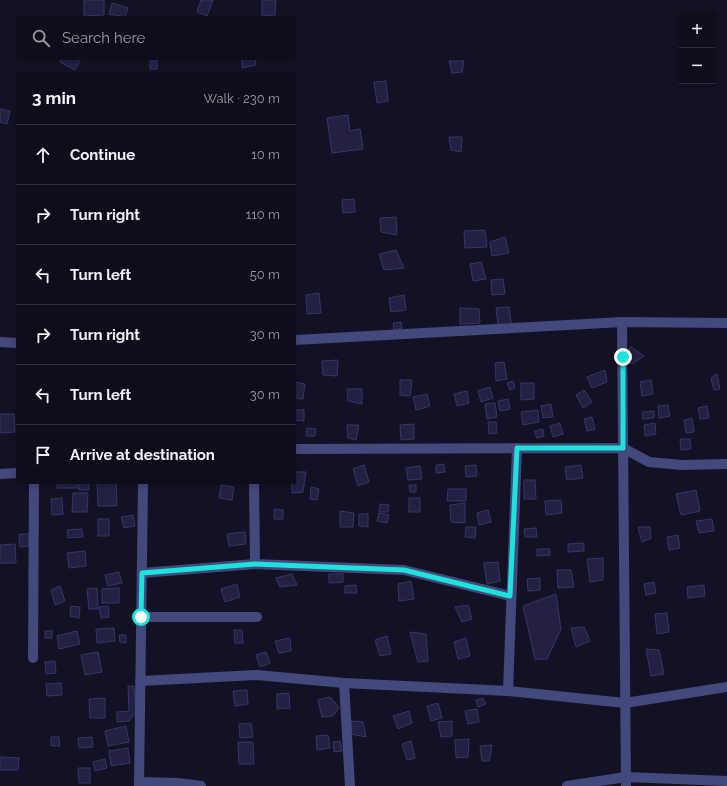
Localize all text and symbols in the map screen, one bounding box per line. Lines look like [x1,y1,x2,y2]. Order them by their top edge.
map controls [679,12,715,84]
button: + [679,12,715,48]
search box [16,16,296,60]
icon: search [30,27,52,49]
text: Search here [62,29,145,47]
button: − [679,48,715,84]
text: 3 min [32,88,76,108]
text: Walk · 230 m [204,91,280,106]
icon: ahead [32,144,54,166]
text: Continue [70,146,135,164]
text: 10 m [251,147,280,162]
icon: right [32,204,54,226]
text: Turn right [70,206,140,224]
text: 110 m [246,207,280,222]
icon: left [32,264,54,286]
text: Turn left [70,266,131,284]
text: 50 m [250,267,280,282]
icon: right [32,324,54,346]
text: Turn right [70,326,140,344]
text: 30 m [250,327,280,342]
route end [614,348,632,366]
icon: left [32,384,54,406]
text: Turn left [70,386,131,404]
text: 30 m [250,387,280,402]
icon: arrive [32,444,54,466]
text: Arrive at destination [70,446,215,464]
route start [132,608,150,626]

